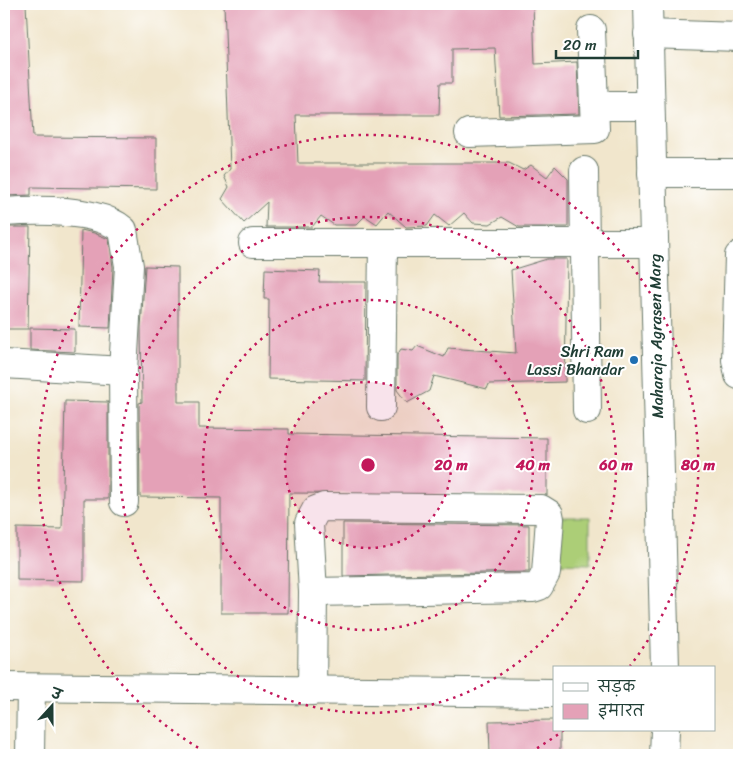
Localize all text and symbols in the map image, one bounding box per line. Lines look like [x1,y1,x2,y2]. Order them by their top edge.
scale bar [556,28,638,60]
text: 20 m [563,32,597,58]
street label: Maharaja Agrasen Marg [640,253,672,419]
place label: Shri Ram Lassi Bhandar [527,337,625,384]
marker: Shri Ram Lassi Bhandar [628,354,640,366]
text: 20 m [433,452,468,478]
text: 40 m [515,452,551,478]
text: 60 m [598,452,633,478]
text: 80 m [680,452,715,478]
centre of rings [359,456,377,474]
legend [553,666,716,732]
text: सड़क [597,674,636,700]
text: उ [46,680,67,708]
north arrow [28,682,78,732]
text: इमारत [598,698,645,724]

